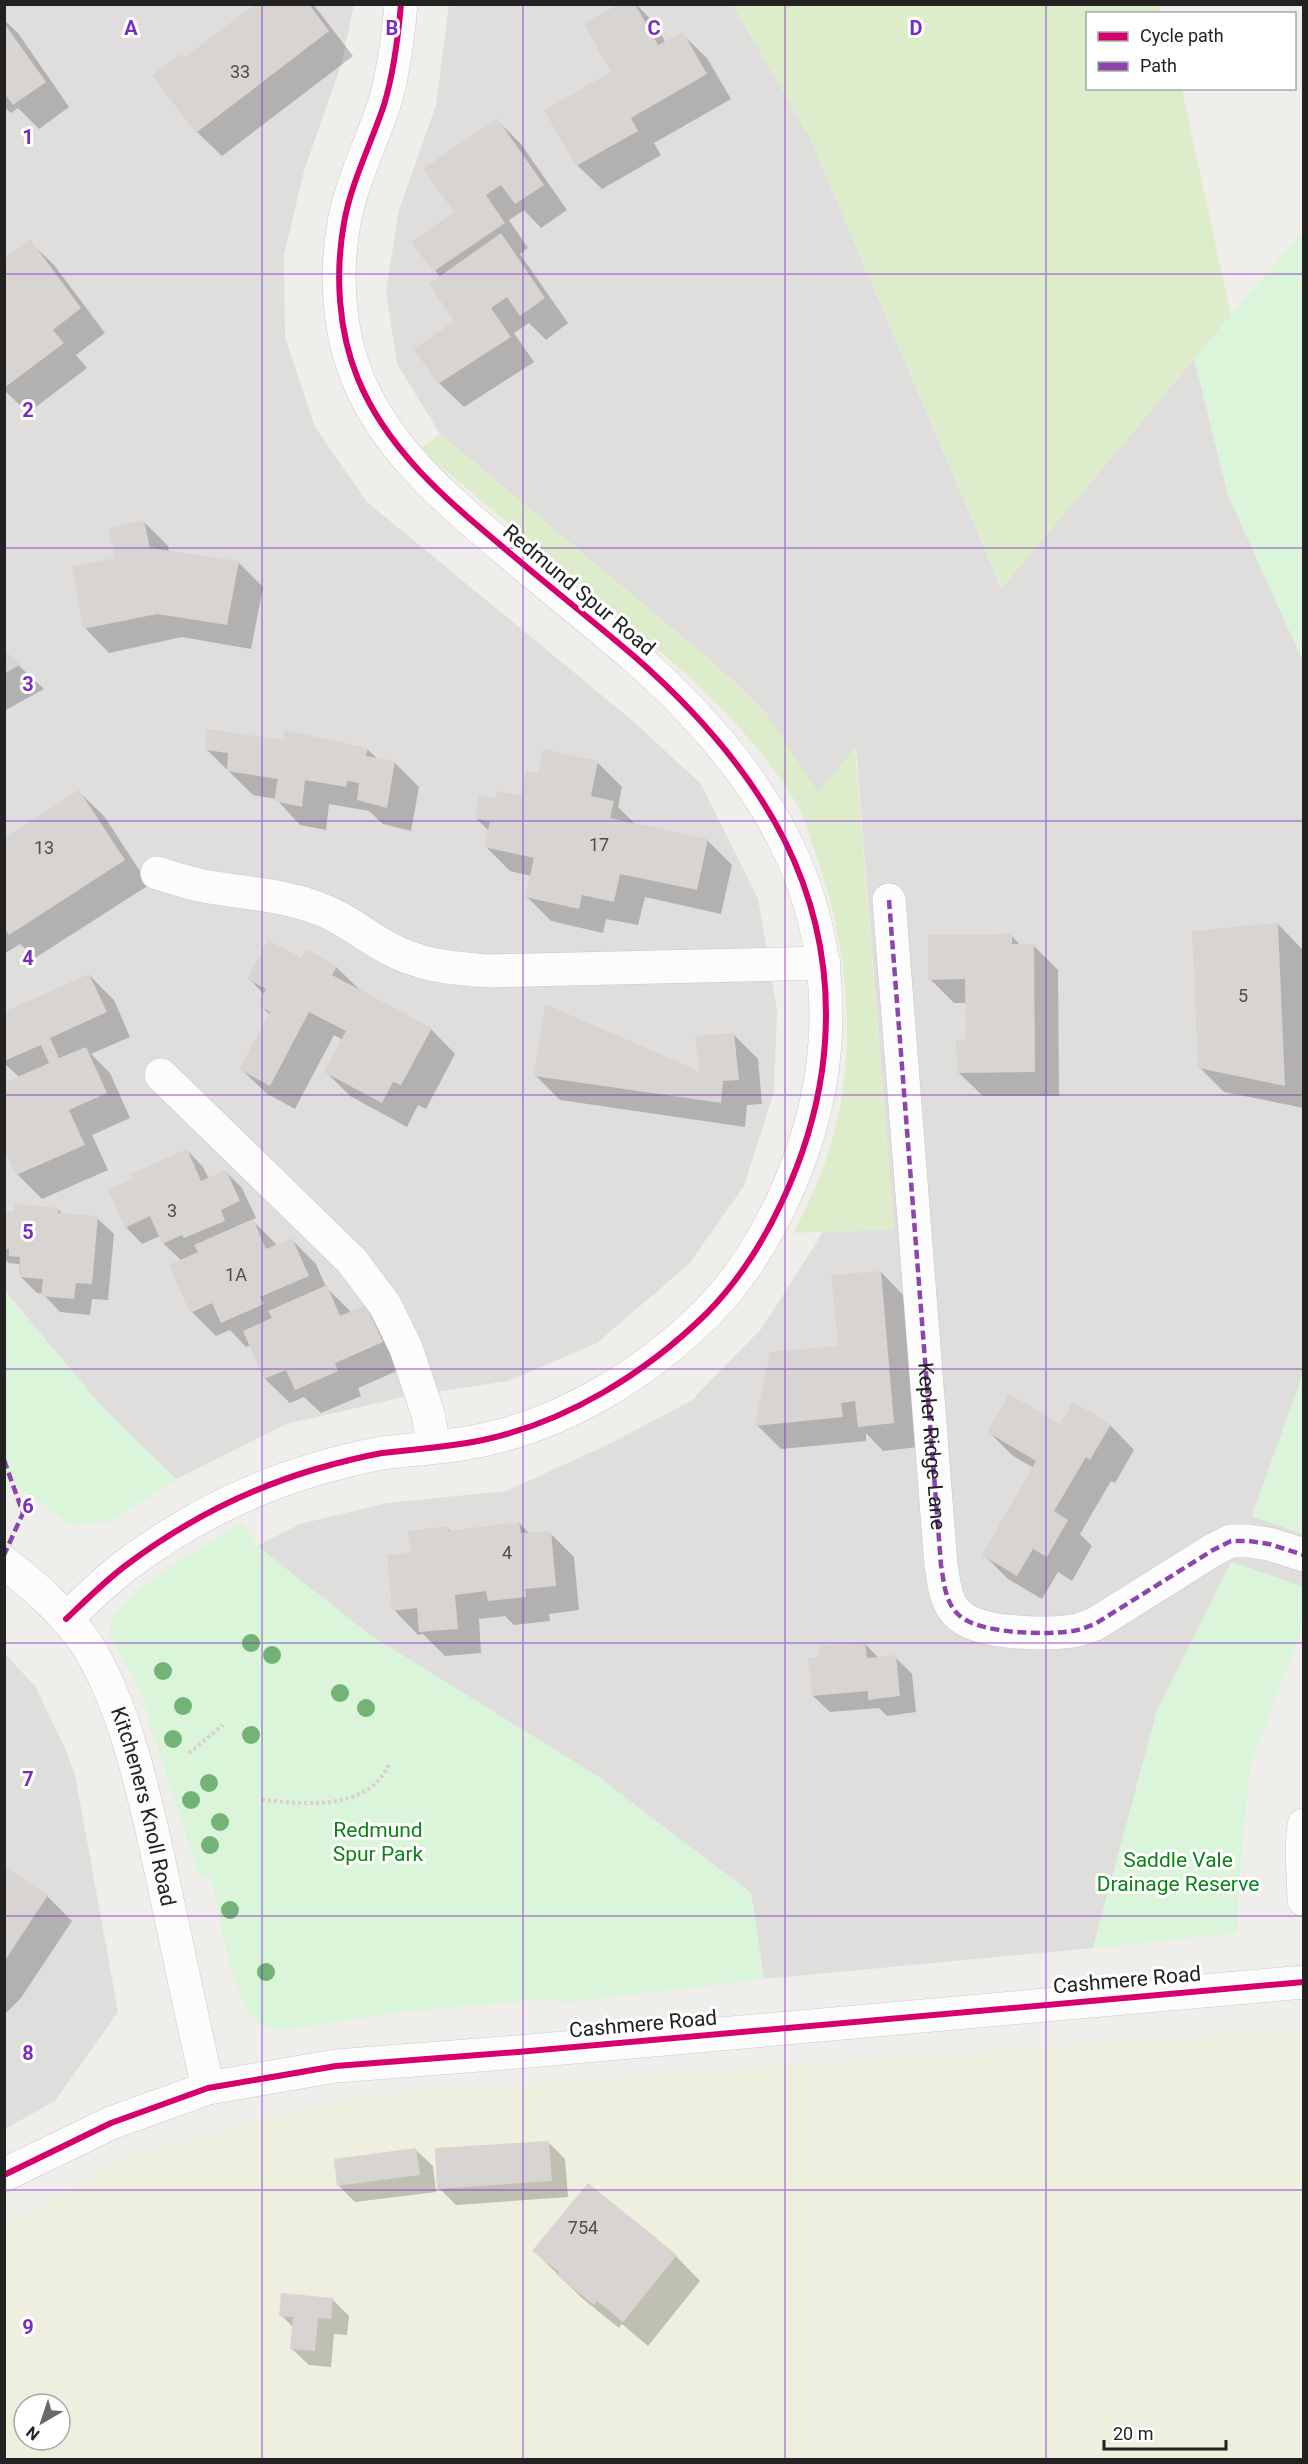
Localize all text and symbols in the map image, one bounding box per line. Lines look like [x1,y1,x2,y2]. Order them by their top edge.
legend [1086,12,1296,90]
text: A [124,16,138,40]
text: B [386,16,398,40]
text: C [647,16,661,40]
text: D [910,16,923,40]
text: Cycle path [1140,25,1224,46]
text: Path [1140,55,1177,76]
house number: 33 [230,61,250,82]
text: 1 [22,125,34,149]
text: 2 [22,398,34,422]
street label: Redmund Spur Road [498,519,660,661]
text: 3 [22,672,34,696]
house number: 17 [589,834,609,855]
house number: 13 [34,837,54,858]
text: 4 [22,946,34,970]
house number: 5 [1238,985,1248,1006]
house number: 3 [167,1200,177,1221]
text: 5 [22,1220,34,1244]
house number: 1A [225,1264,247,1285]
street label: Kepler Ridge Lane [913,1362,950,1531]
text: 6 [22,1494,34,1518]
house number: 4 [502,1542,512,1563]
street label: Kitcheners Knoll Road [106,1703,180,1908]
text: 7 [22,1767,34,1791]
park label: Redmund Spur Park [333,1818,424,1866]
park label: Saddle Vale Drainage Reserve [1097,1848,1259,1896]
street label: Cashmere Road [1052,1962,1202,1998]
street label: Cashmere Road [568,2006,718,2042]
text: 8 [22,2041,34,2065]
house number: 754 [568,2217,598,2238]
text: 9 [22,2315,34,2339]
north arrow [12,2392,72,2452]
scale bar [1104,2413,1226,2451]
text: N [23,2422,43,2444]
text: 20 m [1113,2423,1153,2444]

